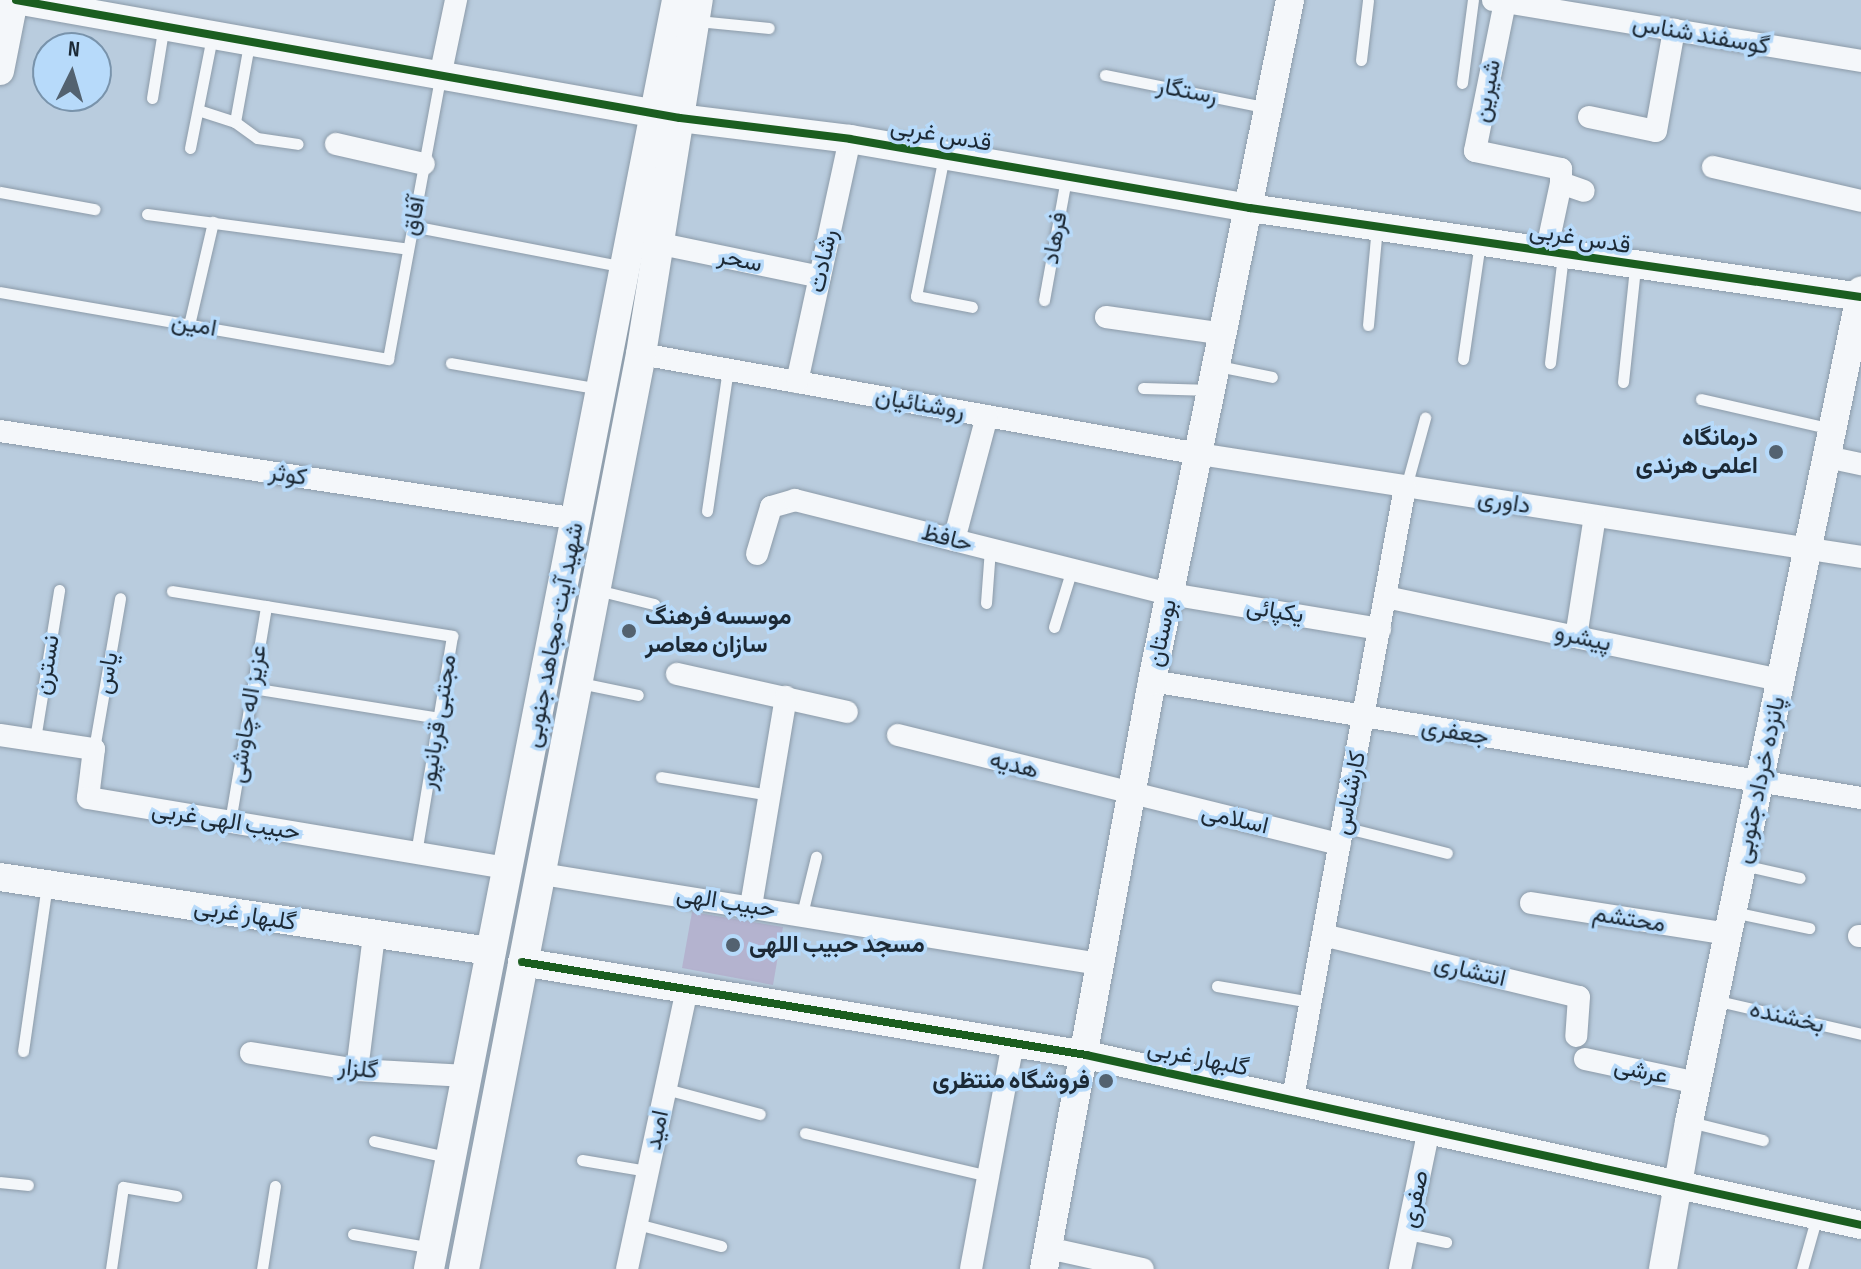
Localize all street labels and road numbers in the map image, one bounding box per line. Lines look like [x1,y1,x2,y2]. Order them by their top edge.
street label: گوسفند شناس [1630,9,1772,61]
street label: شیرین [1467,57,1507,125]
street label: رستگار [1154,71,1220,111]
street label: قدس غربی [888,112,994,158]
street label: آفاق [396,194,432,238]
street label: فرهاد [1036,209,1074,267]
street label: قدس غربی [1527,216,1633,260]
street label: رشادت [802,227,844,295]
street label: سحر [715,241,765,279]
street label: امین [169,307,219,343]
street label: روشنائیان [873,382,967,426]
street label: کوثر [267,458,309,492]
street label: داوری [1476,484,1532,520]
street label: حافظ [918,518,976,558]
street label: شهید آیت-مجاهد جنوبی [518,520,590,750]
street label: یکپائی [1244,592,1306,630]
street label: بوستان [1141,597,1183,669]
street label: پیشرو [1552,618,1614,658]
street label: نسترن [28,633,66,697]
street label: عزیز اله چاوشی [223,643,273,785]
street label: یاس [89,650,125,696]
street label: مجتبی قربانپور [413,652,463,792]
street label: پانزده خرداد جنوبی [1728,694,1792,866]
street label: جعفری [1419,712,1491,752]
street label: هدیه [987,745,1041,785]
street label: کارشناس [1328,749,1372,837]
street label: حبیب الهی غربی [150,795,302,847]
street label: اسلامی [1199,797,1271,841]
street label: حبیب الهی [674,880,778,924]
street label: گلبهار غربی [192,893,298,937]
street label: محتشم [1591,899,1667,939]
street label: انتشاری [1431,949,1509,993]
street label: بخشنده [1747,994,1827,1040]
street label: گلبهار غربی [1145,1033,1251,1083]
street label: عرشی [1611,1051,1671,1091]
street label: گلزار [337,1053,379,1085]
street label: امید [639,1108,675,1152]
street label: صفری [1395,1168,1435,1230]

